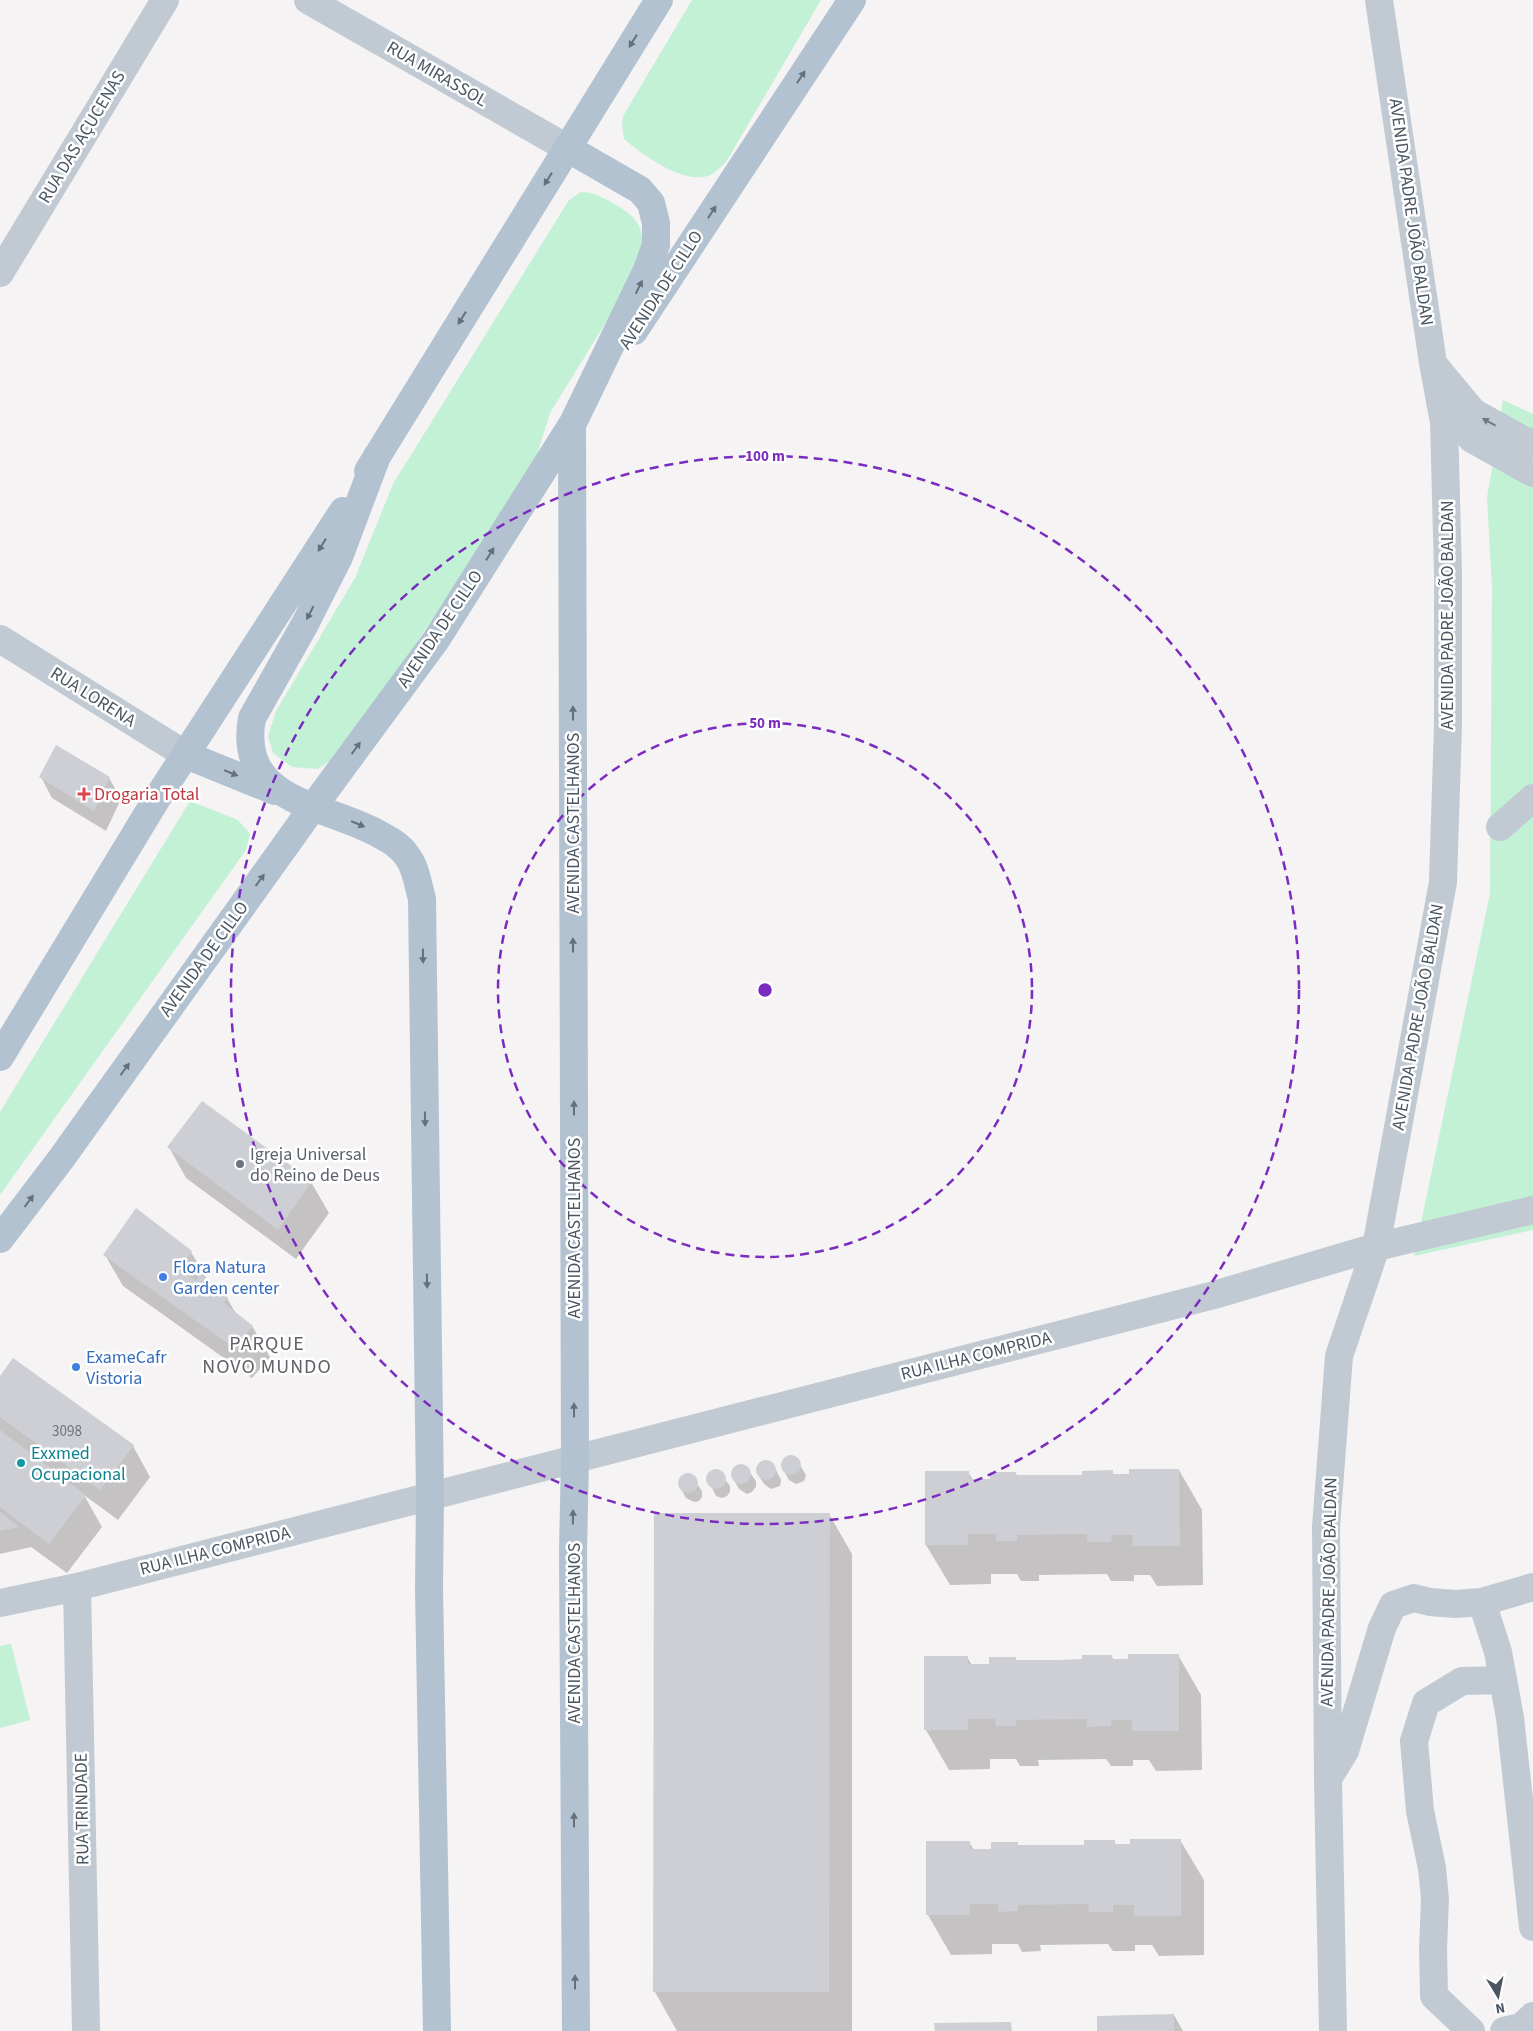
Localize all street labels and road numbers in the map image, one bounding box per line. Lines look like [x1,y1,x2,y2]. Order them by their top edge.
street label: RUA MIRASSOL [382,35,492,113]
street label: RUA DAS AÇUCENAS [32,66,132,208]
street label: AVENIDA PADRE JOÃO BALDAN [1383,97,1439,327]
street label: AVENIDA DE CILLO [613,226,709,354]
street label: AVENIDA PADRE JOÃO BALDAN [1435,500,1460,730]
street label: AVENIDA DE CILLO [391,565,489,693]
street label: RUA LORENA [46,661,141,733]
street label: AVENIDA CASTELHANOS [561,733,586,913]
street label: AVENIDA DE CILLO [154,896,254,1022]
street label: AVENIDA PADRE JOÃO BALDAN [1386,902,1450,1132]
street label: AVENIDA CASTELHANOS [562,1138,587,1318]
street label: RUA ILHA COMPRIDA [898,1325,1054,1387]
street label: AVENIDA PADRE JOÃO BALDAN [1314,1477,1344,1707]
street label: RUA ILHA COMPRIDA [137,1520,293,1582]
street label: AVENIDA CASTELHANOS [562,1543,587,1723]
street label: RUA TRINDADE [69,1753,95,1865]

